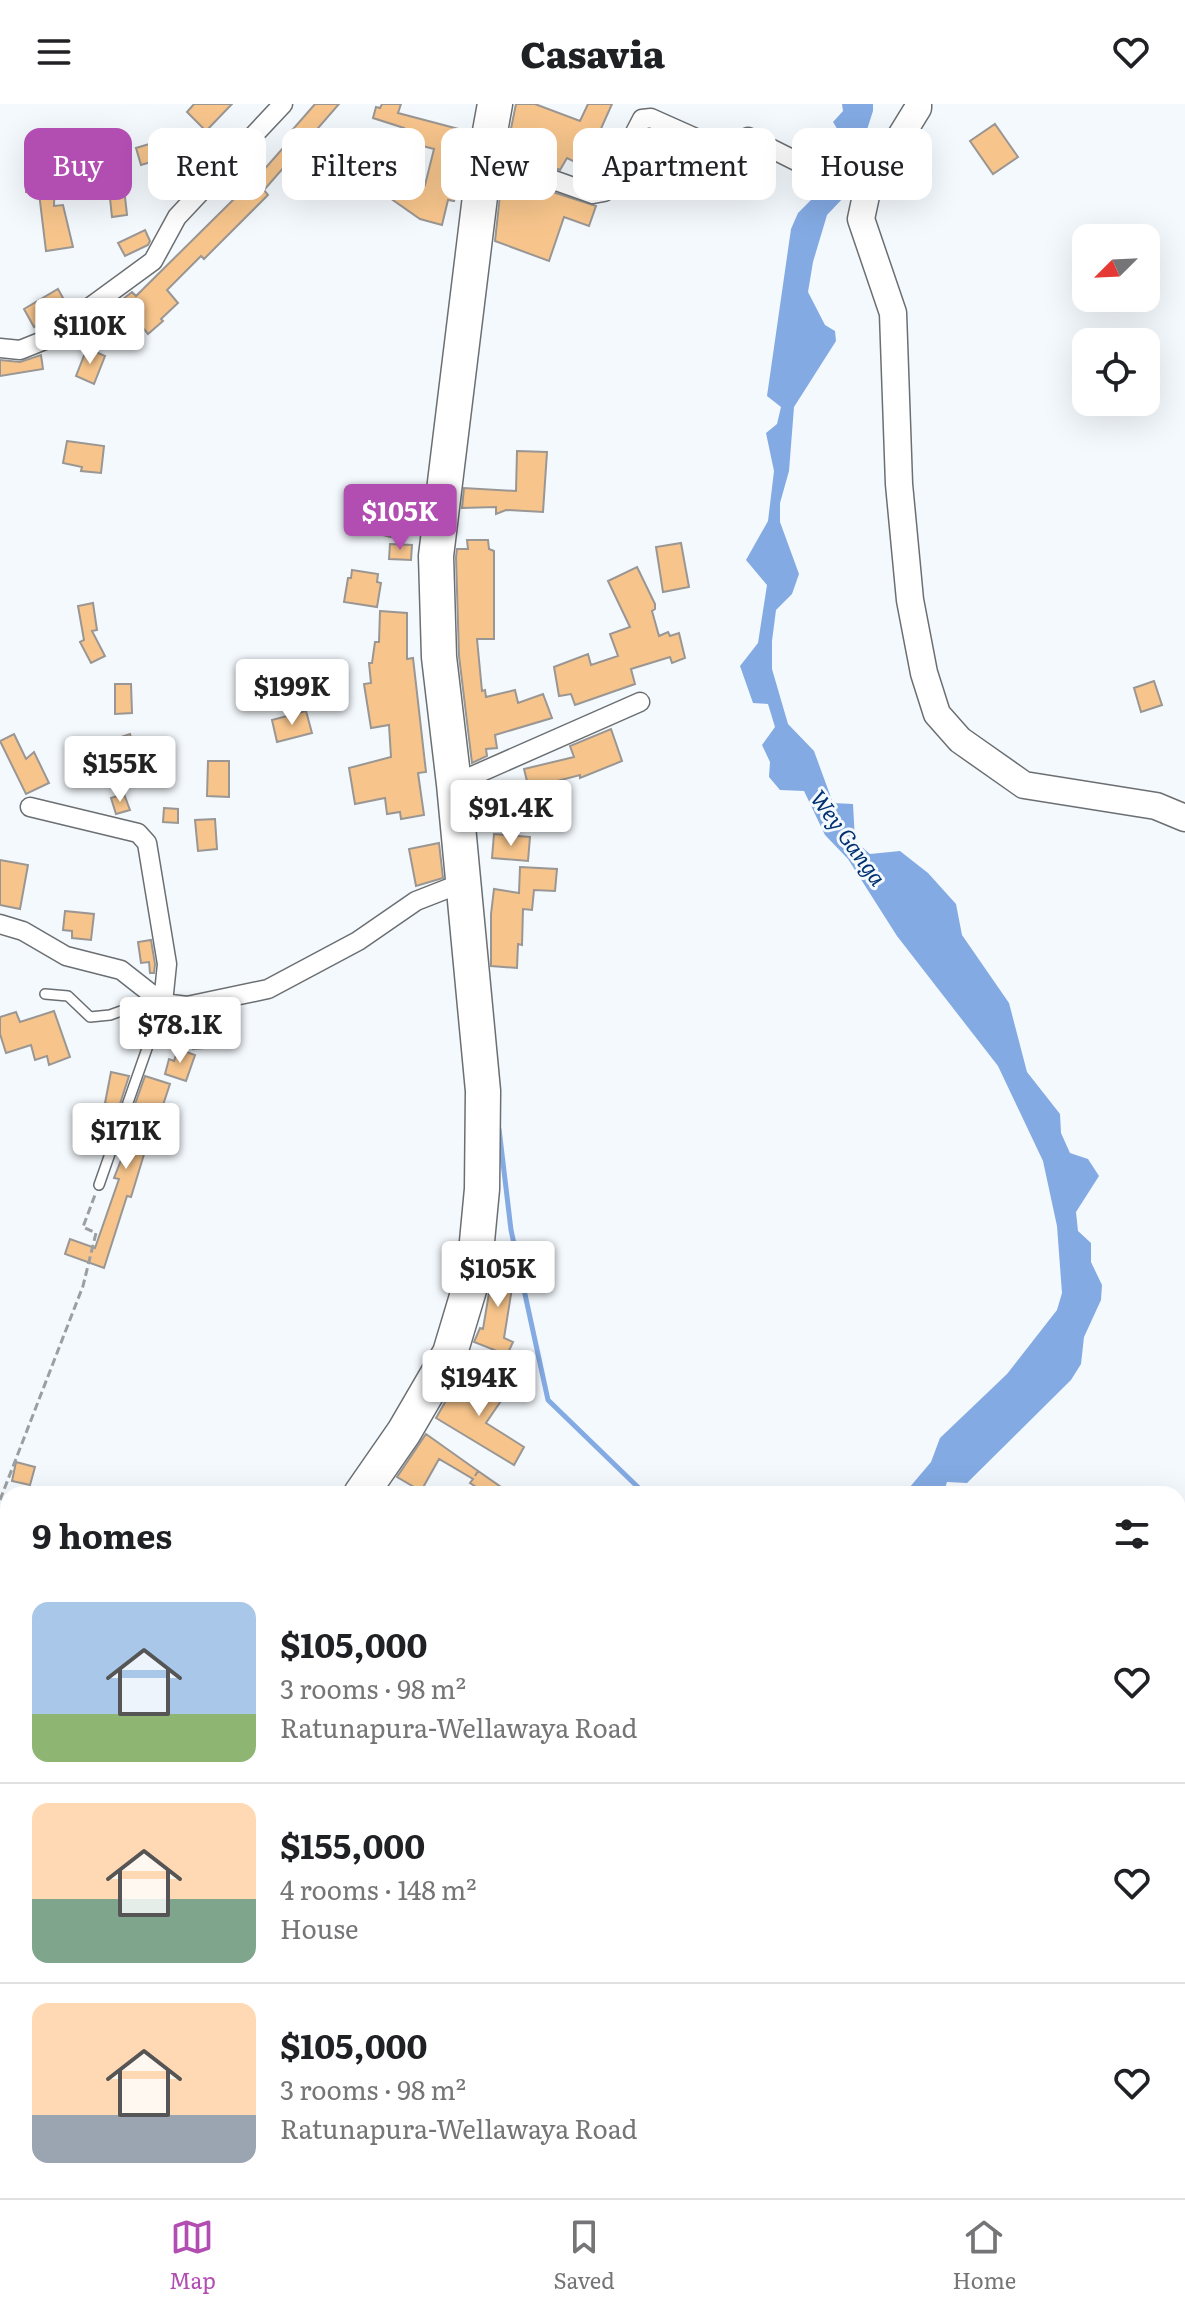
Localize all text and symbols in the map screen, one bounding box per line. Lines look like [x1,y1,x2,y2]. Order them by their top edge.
text: Casavia [520,26,665,79]
icon: menu [32,30,76,74]
icon: heart [1109,30,1153,74]
chip: Buy [24,128,132,200]
chip: Rent [148,128,266,200]
chip: Filters [282,128,425,200]
chip: New [441,128,557,200]
chip: Apartment [573,128,776,200]
chip: House [792,128,932,200]
north arrow [1072,224,1160,312]
map controls [1072,224,1160,416]
pin: $110K [34,298,146,366]
text: $110K [53,304,127,343]
button: locate [1072,328,1160,416]
pin: $105K [344,484,456,552]
text: $105K [362,490,438,529]
pin: $199K [236,659,348,727]
text: $199K [254,665,330,704]
pin: $155K [64,736,176,804]
text: $155K [83,742,157,781]
pin: $91.4K [446,780,576,848]
water label: Wey Ganga [803,783,895,892]
text: $91.4K [468,786,554,825]
pin: $78.1K [115,997,245,1065]
text: $78.1K [138,1003,222,1042]
pin: $171K [70,1103,182,1171]
text: $171K [91,1109,161,1148]
pin: $105K [442,1241,554,1309]
text: $105K [460,1247,536,1286]
pin: $194K [423,1350,535,1418]
text: $194K [440,1356,518,1395]
text: 9 homes [32,1509,172,1559]
icon: filters [1110,1512,1154,1556]
text: $105,000 [280,1618,428,1668]
icon: home [96,1634,192,1730]
icon: heart [1110,1660,1154,1704]
text: 3 rooms · 98 m² [280,1668,466,1707]
text: Ratunapura-Wellawaya Road [280,1707,637,1746]
text: $155,000 [280,1819,425,1869]
icon: home [96,1835,192,1931]
icon: heart [1110,1861,1154,1905]
text: 4 rooms · 148 m² [280,1869,476,1908]
text: House [280,1908,358,1947]
text: $105,000 [280,2019,428,2069]
icon: home [96,2035,192,2131]
icon: heart [1110,2061,1154,2105]
text: 3 rooms · 98 m² [280,2069,466,2108]
text: Ratunapura-Wellawaya Road [280,2108,637,2147]
tab: Map [169,2215,216,2296]
tab: Saved [553,2215,615,2296]
tab: Home [953,2215,1016,2296]

